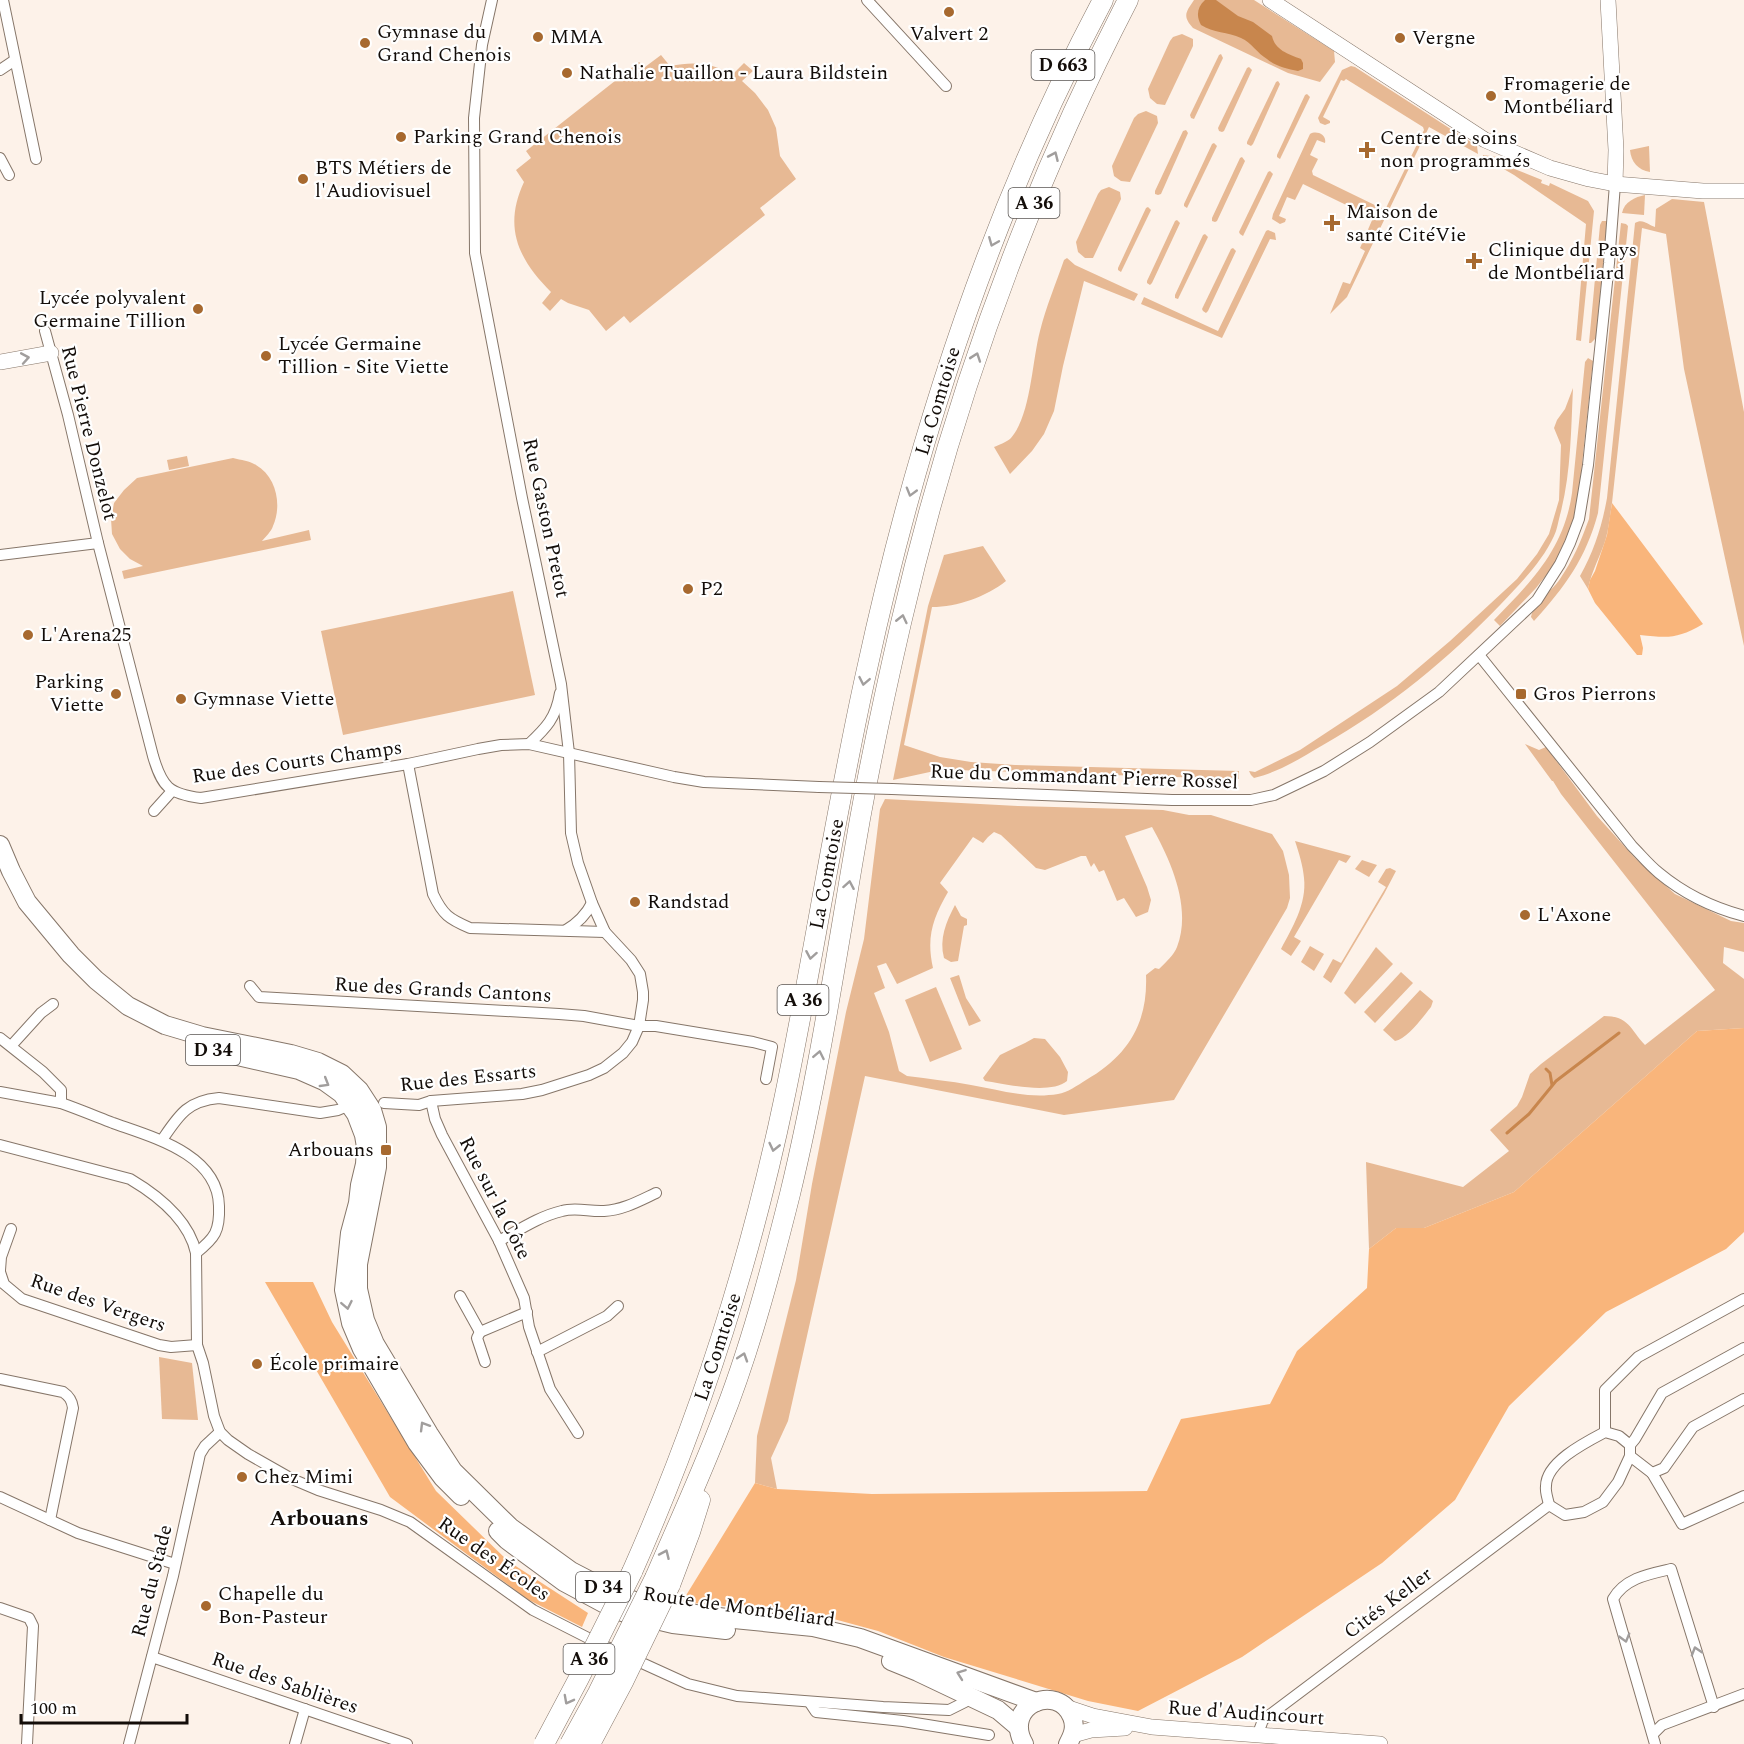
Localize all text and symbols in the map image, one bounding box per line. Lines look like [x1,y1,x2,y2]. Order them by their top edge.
marker: Valvert 2 [942,5,956,19]
place label: Gymnase du Grand Chenois [377,17,511,70]
place label: Valvert 2 [910,19,988,49]
place label: MMA [550,22,603,52]
place label: Vergne [1412,23,1475,53]
marker: MMA [531,30,545,44]
marker: Vergne [1393,31,1407,45]
marker: Gymnase du Grand Chenois [358,36,372,50]
road number: D 663 [1032,50,1094,80]
place label: Nathalie Tuaillon - Laura Bildstein [579,58,888,88]
marker: Nathalie Tuaillon - Laura Bildstein [560,66,574,80]
place label: Fromagerie de Montbéliard [1503,69,1630,122]
marker: Fromagerie de Montbéliard [1484,89,1498,103]
place label: Parking Grand Chenois [413,122,622,152]
place label: Centre de soins non programmés [1380,123,1531,176]
marker: Parking Grand Chenois [394,130,408,144]
marker: Centre de soins non programmés [1358,141,1376,159]
one-way arrow [1047,151,1059,162]
place label: BTS Métiers de l'Audiovisuel [315,153,452,206]
marker: BTS Métiers de l'Audiovisuel [296,172,310,186]
road number: A 36 [1008,188,1060,218]
place label: Maison de santé CitéVie [1346,197,1466,250]
marker: Maison de santé CitéVie [1323,214,1341,232]
place label: Clinique du Pays de Montbéliard [1488,235,1637,288]
one-way arrow [988,236,1000,247]
marker: Clinique du Pays de Montbéliard [1465,252,1483,270]
place label: Lycée polyvalent Germaine Tillion [33,283,186,336]
marker: Lycée polyvalent Germaine Tillion [191,302,205,316]
place label: Lycée Germaine Tillion - Site Viette [278,329,449,382]
street label: Rue Pierre Donzelot [53,342,125,524]
street label: La Comtoise [907,343,969,459]
marker: Lycée Germaine Tillion - Site Viette [259,349,273,363]
one-way arrow [20,352,30,365]
one-way arrow [969,353,981,363]
street label: Rue Gaston Pretot [514,435,578,601]
one-way arrow [905,487,918,497]
place label: P2 [700,574,723,604]
marker: P2 [681,582,695,596]
one-way arrow [894,614,907,624]
place label: L'Arena25 [40,620,132,650]
marker: L'Arena25 [21,628,35,642]
place label: Parking Viette [34,667,104,720]
one-way arrow [858,676,871,686]
place label: Gros Pierrons [1533,679,1656,709]
place label: Gymnase Viette [193,684,334,714]
marker: Parking Viette [109,687,123,701]
marker: Gros Pierrons [1514,687,1528,701]
marker: Gymnase Viette [174,692,188,706]
street label: Rue des Courts Champs [190,732,404,792]
street label: Rue du Commandant Pierre Rossel [929,757,1239,797]
street label: La Comtoise [802,816,852,932]
one-way arrow [842,880,855,890]
place label: Randstad [647,887,730,917]
marker: Randstad [628,895,642,909]
place label: L'Axone [1537,900,1611,930]
marker: L'Axone [1518,908,1532,922]
one-way arrow [806,951,818,960]
street label: Rue des Grands Cantons [334,969,552,1011]
road number: A 36 [778,985,828,1015]
road number: D 34 [186,1035,240,1065]
one-way arrow [812,1051,825,1061]
street label: Rue des Essarts [398,1056,538,1100]
one-way arrow [319,1075,329,1087]
street label: Rue sur la Côte [451,1131,539,1265]
place label: Arbouans [288,1135,374,1165]
one-way arrow [768,1141,781,1151]
marker: Arbouans [379,1143,393,1157]
street label: Rue des Vergers [26,1266,170,1340]
street label: La Comtoise [686,1289,750,1405]
one-way arrow [340,1300,353,1310]
place label: École primaire [269,1349,399,1379]
one-way arrow [736,1352,749,1363]
marker: École primaire [250,1357,264,1371]
one-way arrow [420,1422,432,1432]
place label: Chez Mimi [254,1462,353,1492]
marker: Chez Mimi [235,1470,249,1484]
district label: Arbouans [269,1502,369,1535]
street label: Rue des Écoles [432,1509,556,1609]
street label: Rue du Stade [124,1522,180,1640]
one-way arrow [658,1549,670,1560]
street label: Cités Keller [1337,1560,1439,1646]
road number: D 34 [576,1572,630,1602]
place label: Chapelle du Bon-Pasteur [218,1579,328,1632]
street label: Route de Montbéliard [641,1579,837,1635]
marker: Chapelle du Bon-Pasteur [199,1599,213,1613]
one-way arrow [1617,1633,1630,1643]
street label: Rue des Sablières [207,1644,363,1722]
road number: A 36 [564,1644,614,1674]
one-way arrow [1691,1646,1703,1657]
one-way arrow [956,1668,967,1681]
scale bar [21,1687,188,1725]
one-way arrow [564,1693,575,1704]
street label: Rue d'Audincourt [1167,1693,1325,1733]
text: 100 m [30,1695,77,1722]

